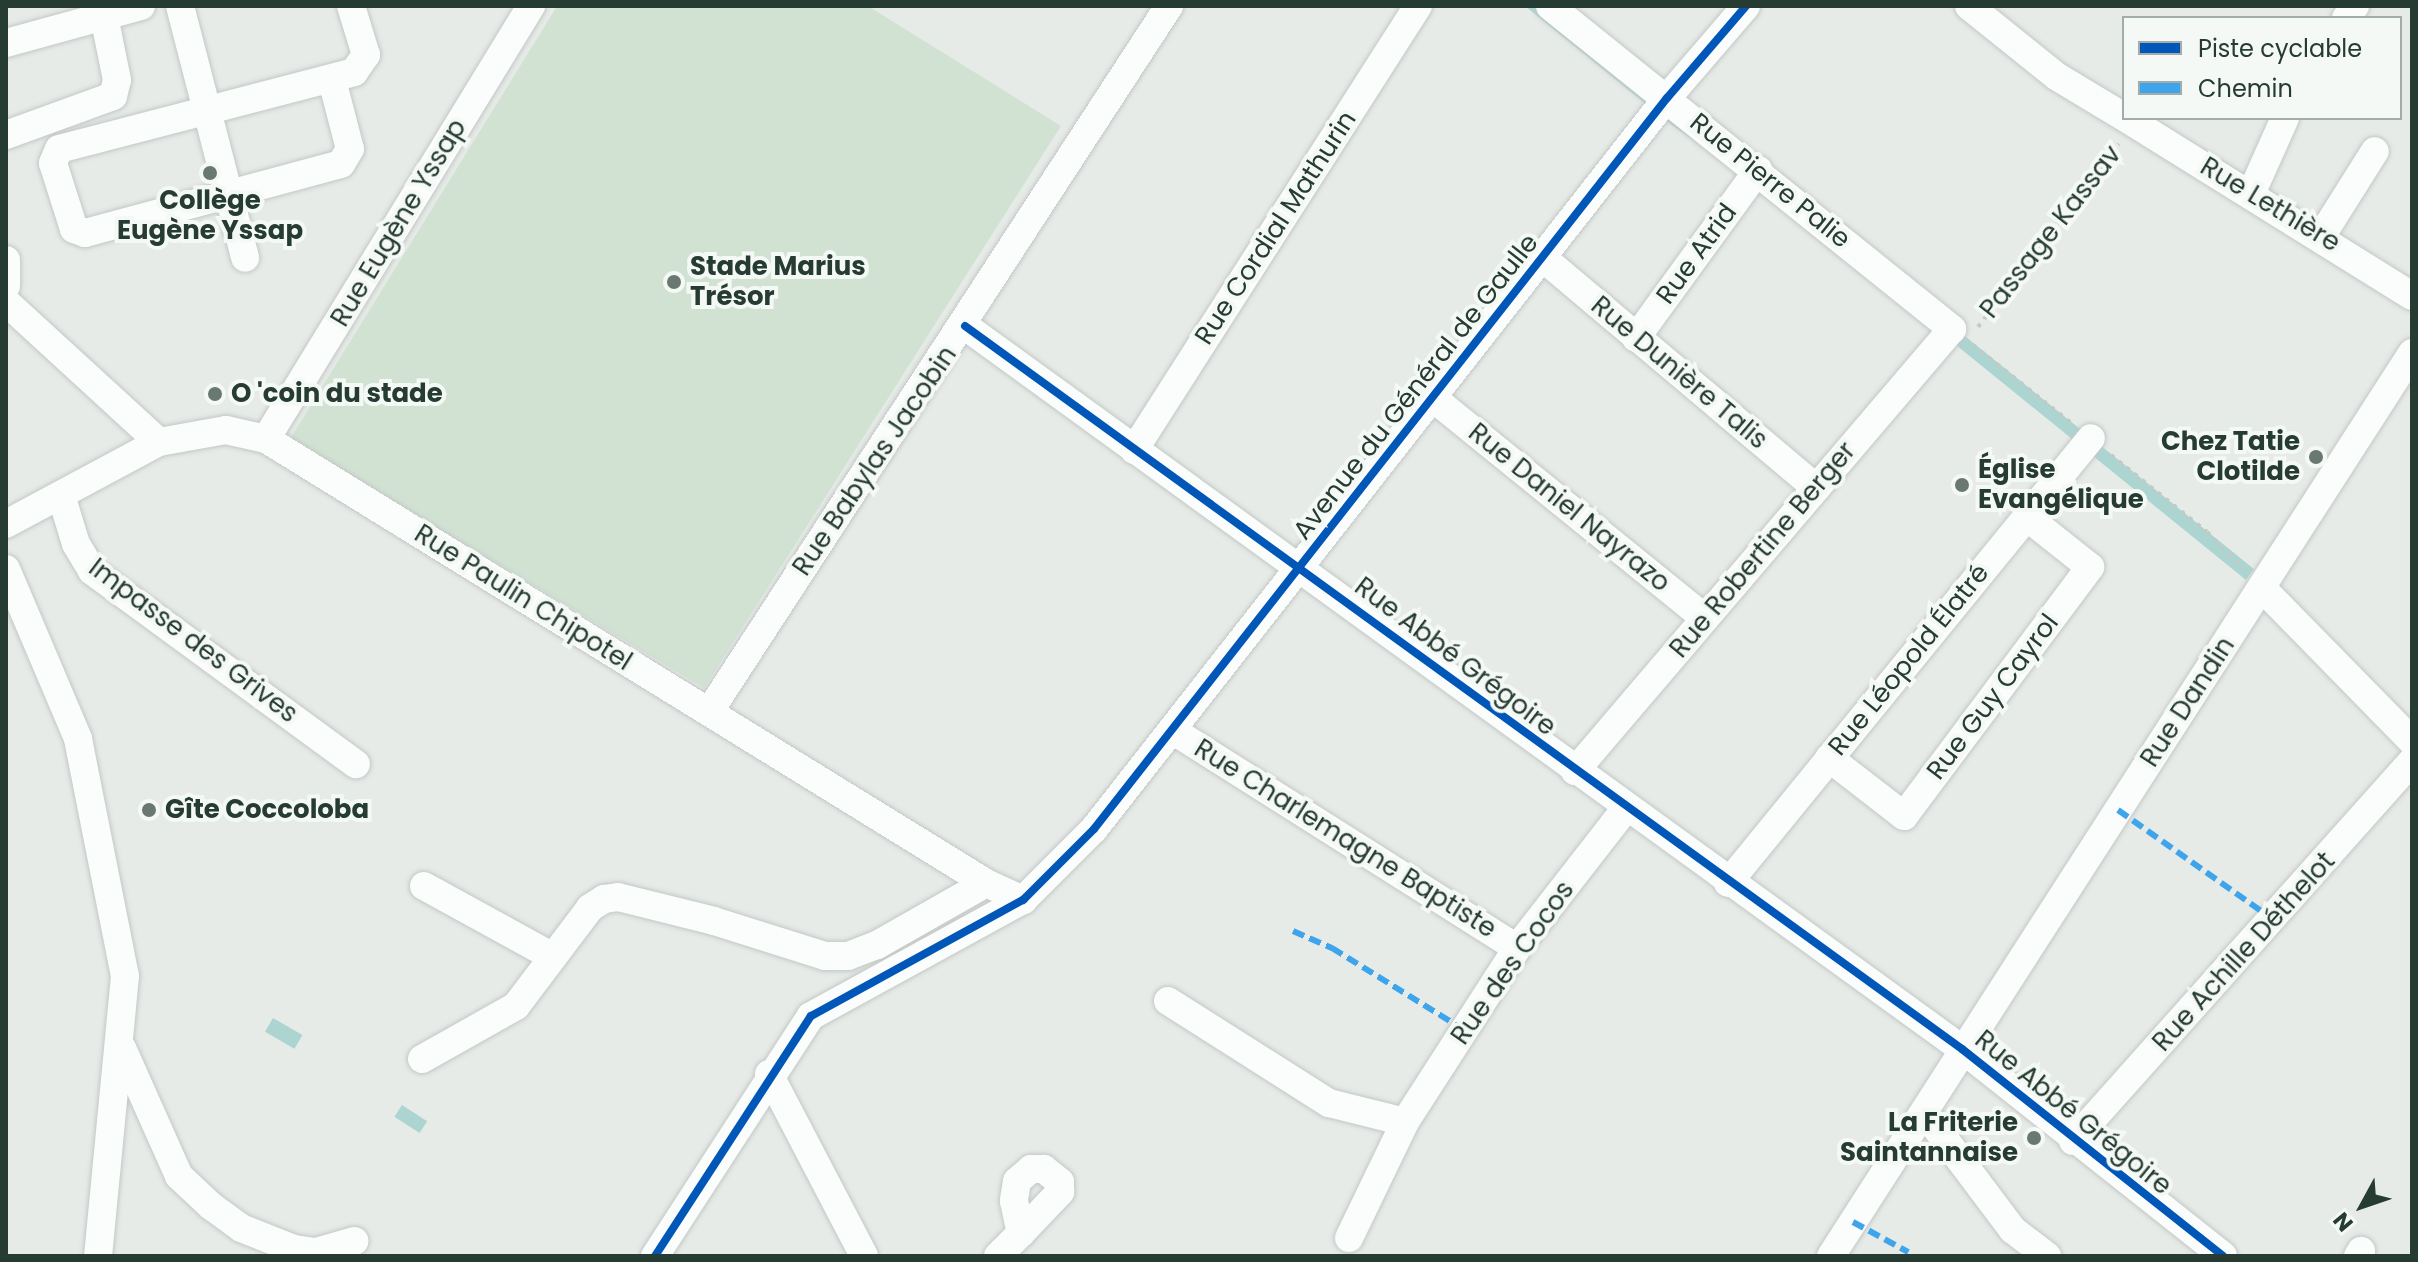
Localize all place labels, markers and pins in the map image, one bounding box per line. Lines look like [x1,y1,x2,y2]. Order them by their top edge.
marker: Collège Eugène Yssap [201,164,219,182]
place label: Collège Eugène Yssap [117,185,303,246]
place label: Stade Marius Trésor [690,251,866,312]
marker: Stade Marius Trésor [665,273,683,291]
place label: O 'coin du stade [231,378,443,410]
marker: O 'coin du stade [206,385,224,403]
place label: Chez Tatie Clotilde [2161,426,2300,488]
marker: Chez Tatie Clotilde [2307,448,2325,466]
place label: Église Evangélique [1978,454,2144,516]
marker: Église Evangélique [1953,476,1971,494]
place label: Gîte Coccoloba [165,794,369,826]
marker: Gîte Coccoloba [140,801,158,819]
place label: La Friterie Saintannaise [1840,1107,2018,1168]
marker: La Friterie Saintannaise [2025,1129,2043,1147]

